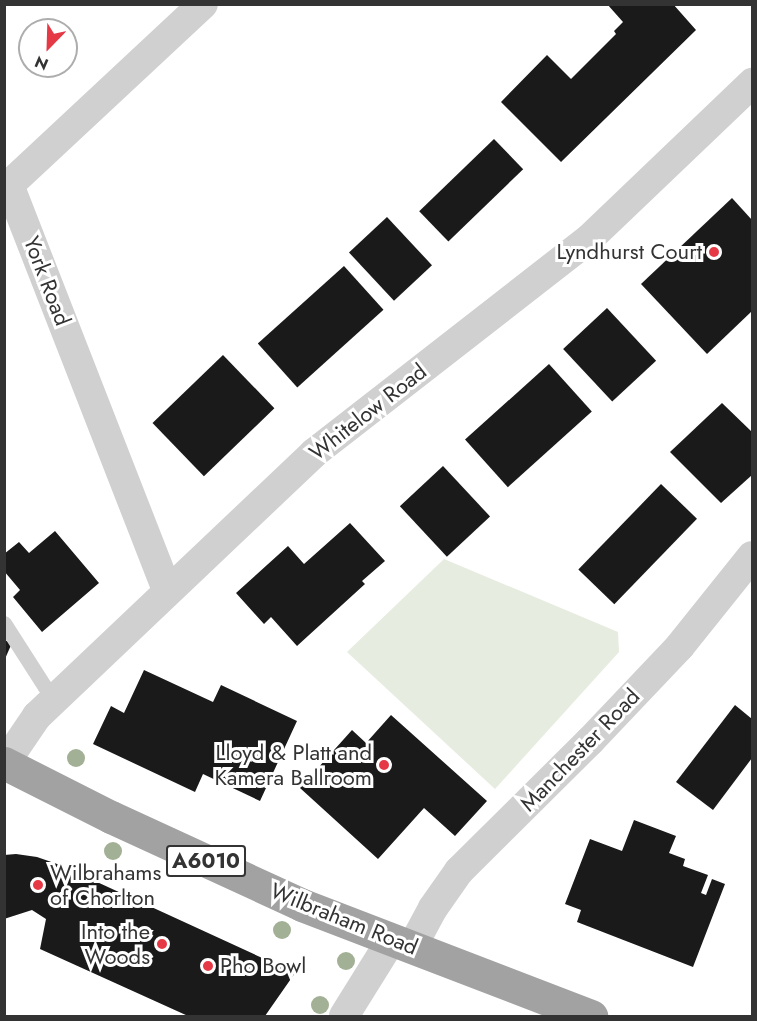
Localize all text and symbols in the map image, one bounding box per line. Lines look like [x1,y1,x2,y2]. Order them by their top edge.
north arrow [18,18,78,78]
text: N [31,50,52,76]
street label: York Road [18,233,76,329]
place label: Lyndhurst Court [557,239,702,265]
marker: Lyndhurst Court [707,245,721,259]
street label: Whitelow Road [304,358,432,466]
street label: Manchester Road [515,683,645,817]
place label: Lloyd & Platt and Kamera Ballroom [214,739,372,790]
marker: Lloyd & Platt and Kamera Ballroom [377,758,391,772]
road number: A6010 [166,843,246,879]
place label: Wilbrahams of Chorlton [50,859,161,910]
street label: Wilbraham Road [266,877,422,961]
marker: Wilbrahams of Chorlton [31,878,45,892]
place label: Into the Woods [81,918,150,969]
marker: Into the Woods [155,937,169,951]
place label: Pho Bowl [220,953,306,979]
marker: Pho Bowl [201,959,215,973]

